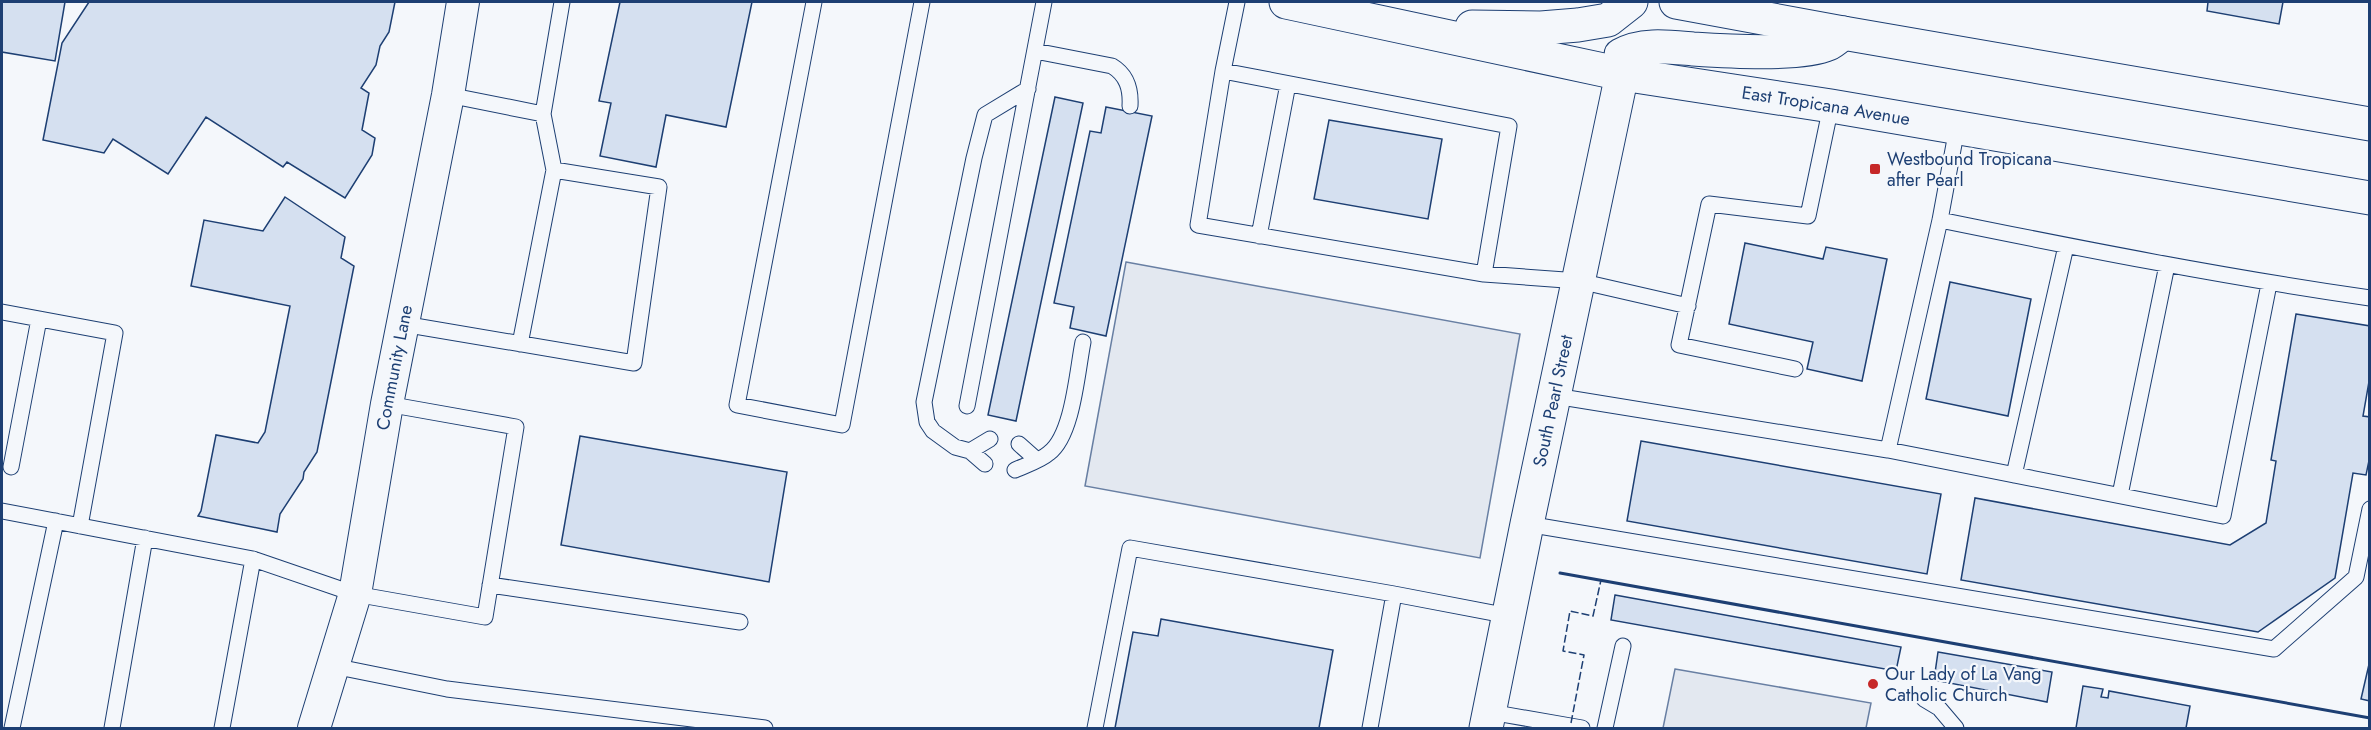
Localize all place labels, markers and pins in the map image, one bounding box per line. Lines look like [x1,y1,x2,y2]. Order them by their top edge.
place label: Westbound Tropicana after Pearl [1887,146,2052,193]
marker: Westbound Tropicana after Pearl [1868,162,1882,176]
place label: Our Lady of La Vang Catholic Church [1885,661,2042,708]
marker: Our Lady of La Vang Catholic Church [1866,677,1880,691]

